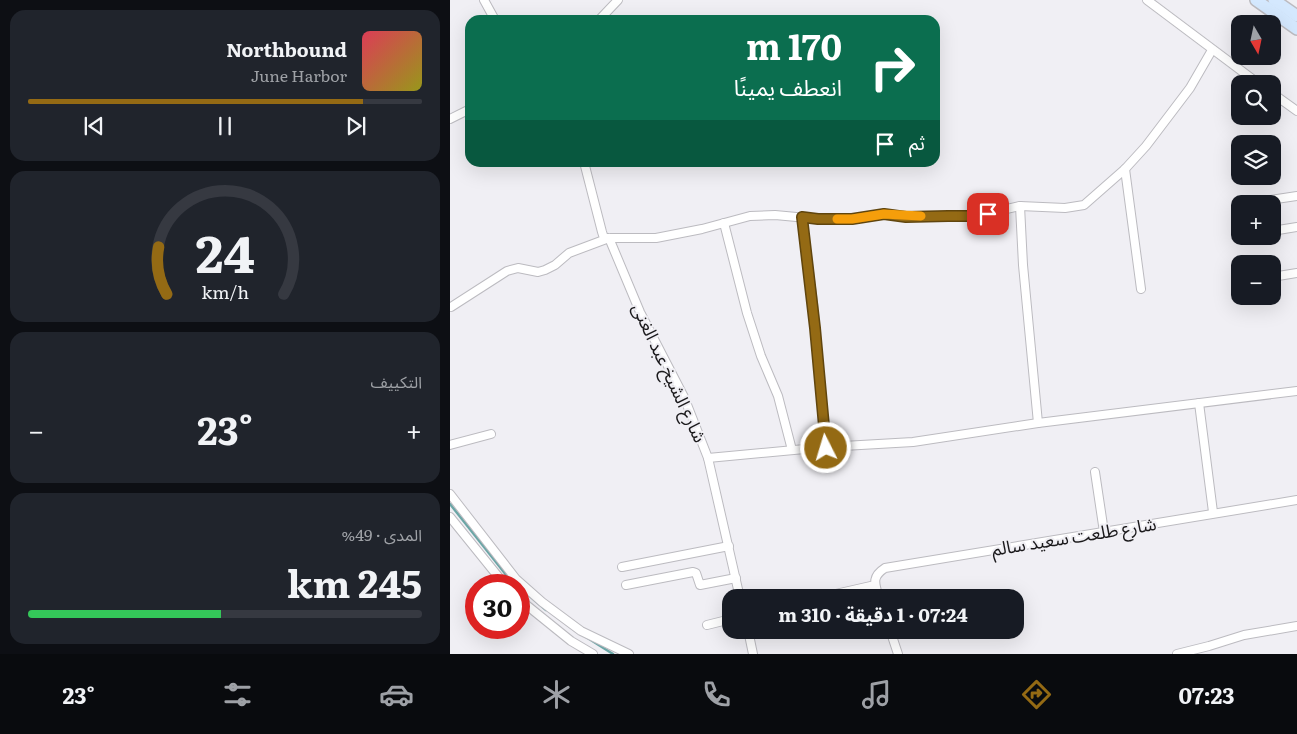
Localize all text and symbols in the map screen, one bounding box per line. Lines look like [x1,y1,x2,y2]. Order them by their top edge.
north arrow [1231,15,1281,65]
map controls [1231,15,1281,305]
text: 170 m [746,19,842,71]
text: Northbound [226,35,347,63]
icon: right [860,35,925,100]
text: June Harbor [251,63,347,87]
text: انعطف يمينًا [734,70,842,103]
button: search [1231,75,1281,125]
icon: previous [80,112,108,140]
icon: pause [211,112,239,140]
icon: next [342,112,370,140]
text: ثم [909,128,925,156]
icon: arrive [871,130,899,158]
button: layers [1231,135,1281,185]
pin [967,193,1009,235]
button: + [1231,195,1281,245]
icon: arrive [974,200,1002,228]
text: 24 [195,211,255,289]
button: − [1231,255,1281,305]
text: km/h [201,278,249,305]
street label: شارع الشيخ عبد الغنى [624,298,715,447]
text: التكييف [370,369,422,393]
text: 23° [197,400,253,457]
text: − [28,408,44,450]
text: + [406,408,422,450]
position arrow [799,421,851,473]
street label: شارع طلعت سعيد سالم [989,509,1158,564]
text: المدى · 49% [342,522,422,546]
text: 245 km [287,553,422,610]
speed limit sign: 30 [465,574,530,639]
text: 07:24 · 1 دقيقة · 310 m [778,600,968,628]
icon: filters [220,677,255,712]
icon: car [379,677,414,712]
icon: climate [539,677,574,712]
icon: phone [699,677,734,712]
icon: music [859,677,894,712]
icon: directions [1019,677,1054,712]
text: 23° [63,678,95,711]
text: 07:23 [1178,678,1235,711]

